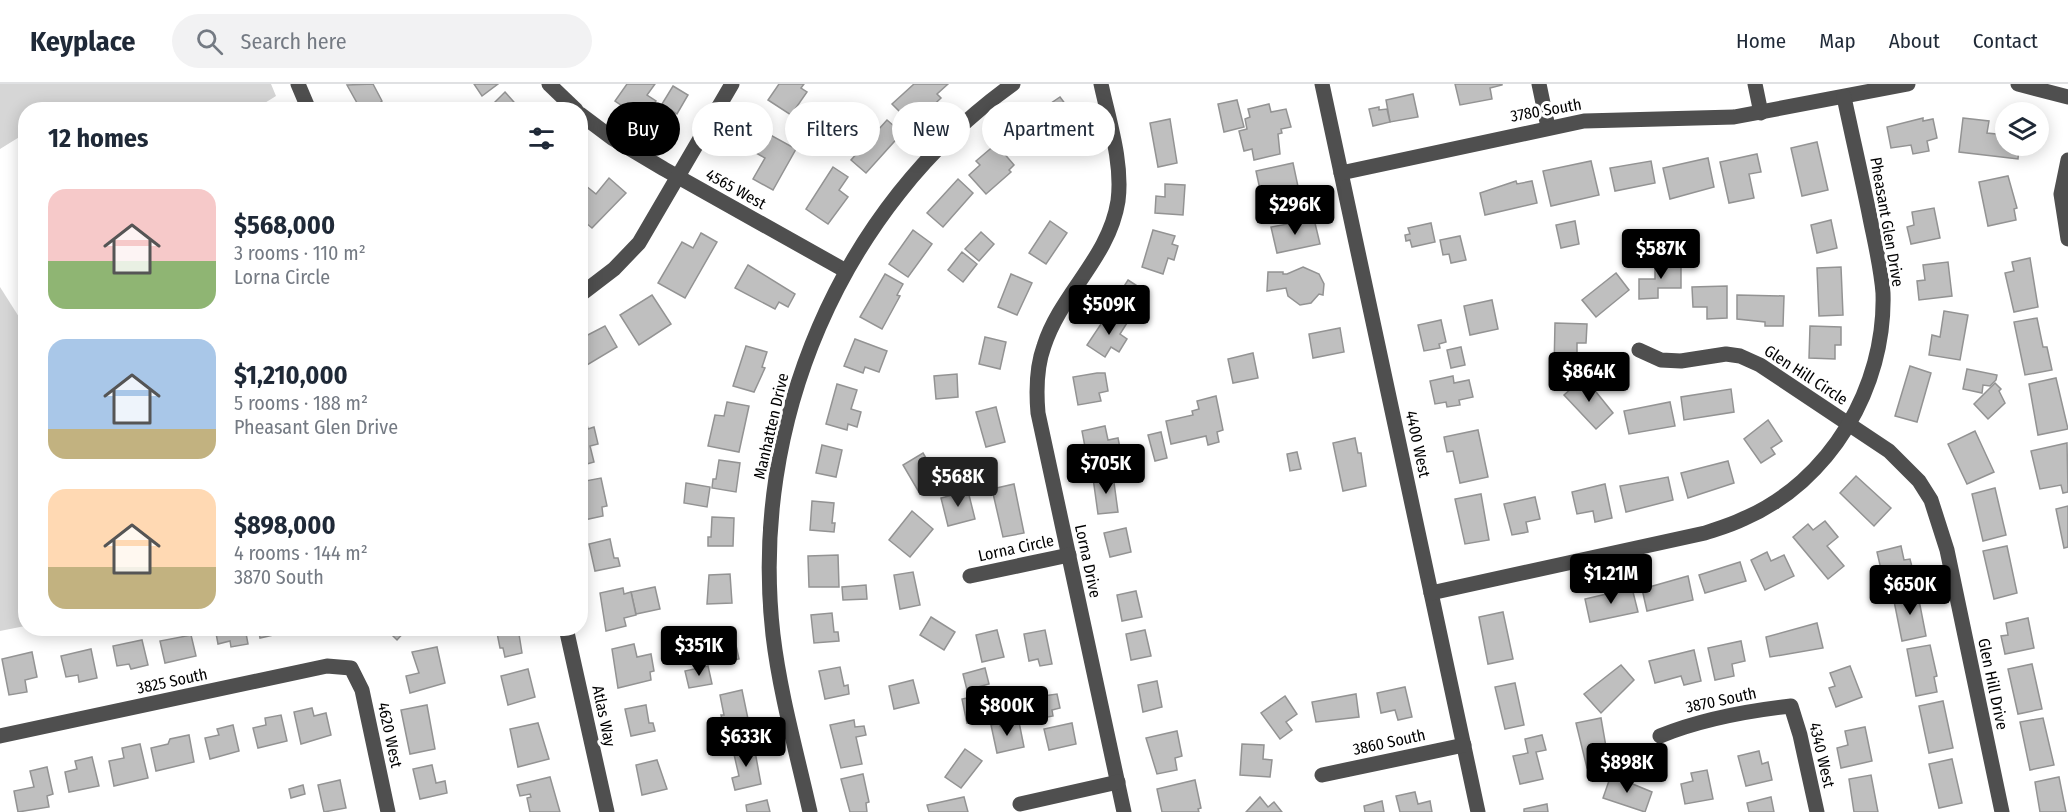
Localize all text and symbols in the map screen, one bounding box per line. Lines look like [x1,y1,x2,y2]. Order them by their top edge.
search box [172,14,592,68]
text: Keyplace [30,25,136,58]
icon: search [193,25,226,58]
text: Search here [241,28,347,55]
text: Home [1736,28,1786,54]
text: Map [1819,28,1856,54]
text: About [1889,28,1940,54]
text: Contact [1973,28,2038,54]
street label: 3780 South [1509,94,1583,126]
chip: Buy [606,102,680,156]
chip: Rent [692,102,773,156]
chip: Filters [785,102,880,156]
chip: New [892,102,970,156]
chip: Apartment [982,102,1115,156]
map controls [1995,102,2049,156]
button: layers [1995,102,2049,156]
icon: filters [525,122,558,155]
text: 12 homes [48,123,148,154]
street label: Pheasant Glen Drive [1866,156,1908,288]
street label: 4565 West [703,165,770,214]
pin: $296K [1253,185,1337,236]
text: $296K [1269,192,1321,216]
text: $568,000 [234,210,335,241]
icon: home [96,213,168,285]
pin: $587K [1619,229,1703,280]
text: $587K [1636,236,1686,260]
text: 3 rooms · 110 m² [234,241,366,265]
text: Lorna Circle [234,265,330,289]
pin: $509K [1067,285,1151,336]
text: $509K [1083,292,1135,316]
street label: Glen Hill Circle [1761,341,1851,409]
pin: $864K [1547,352,1631,403]
text: $864K [1563,359,1615,383]
text: $1,210,000 [234,360,348,391]
icon: home [96,363,168,435]
street label: Manhatten Drive [750,371,792,481]
text: 5 rooms · 188 m² [234,391,368,415]
street label: 4400 West [1402,409,1434,480]
text: Pheasant Glen Drive [234,415,398,439]
pin: $705K [1064,444,1148,495]
text: $705K [1081,451,1131,475]
pin: $568K [916,457,1000,508]
text: $568K [932,464,984,488]
text: $898,000 [234,510,336,541]
icon: home [96,513,168,585]
street label: Lorna Drive [1071,523,1105,600]
street label: Lorna Circle [976,531,1056,565]
text: 4 rooms · 144 m² [234,541,368,565]
pin: $1.21M [1562,554,1660,605]
text: $1.21M [1584,561,1638,585]
text: 3870 South [234,565,324,589]
pin: $650K [1868,565,1952,616]
text: $650K [1884,572,1936,596]
pin: $351K [657,626,741,677]
text: $351K [675,633,723,657]
street label: Glen Hill Drive [1974,636,2012,732]
street label: 3825 South [135,664,209,698]
street label: 3870 South [1684,683,1758,717]
street label: Atlas Way [588,684,620,749]
pin: $800K [965,686,1049,737]
text: $800K [980,693,1034,717]
street label: 4620 West [374,701,406,770]
pin: $633K [704,717,788,768]
street label: 4340 West [1805,721,1839,790]
text: $633K [721,724,771,748]
street label: 3860 South [1351,725,1427,759]
pin: $898K [1585,743,1669,794]
text: $898K [1601,750,1653,774]

